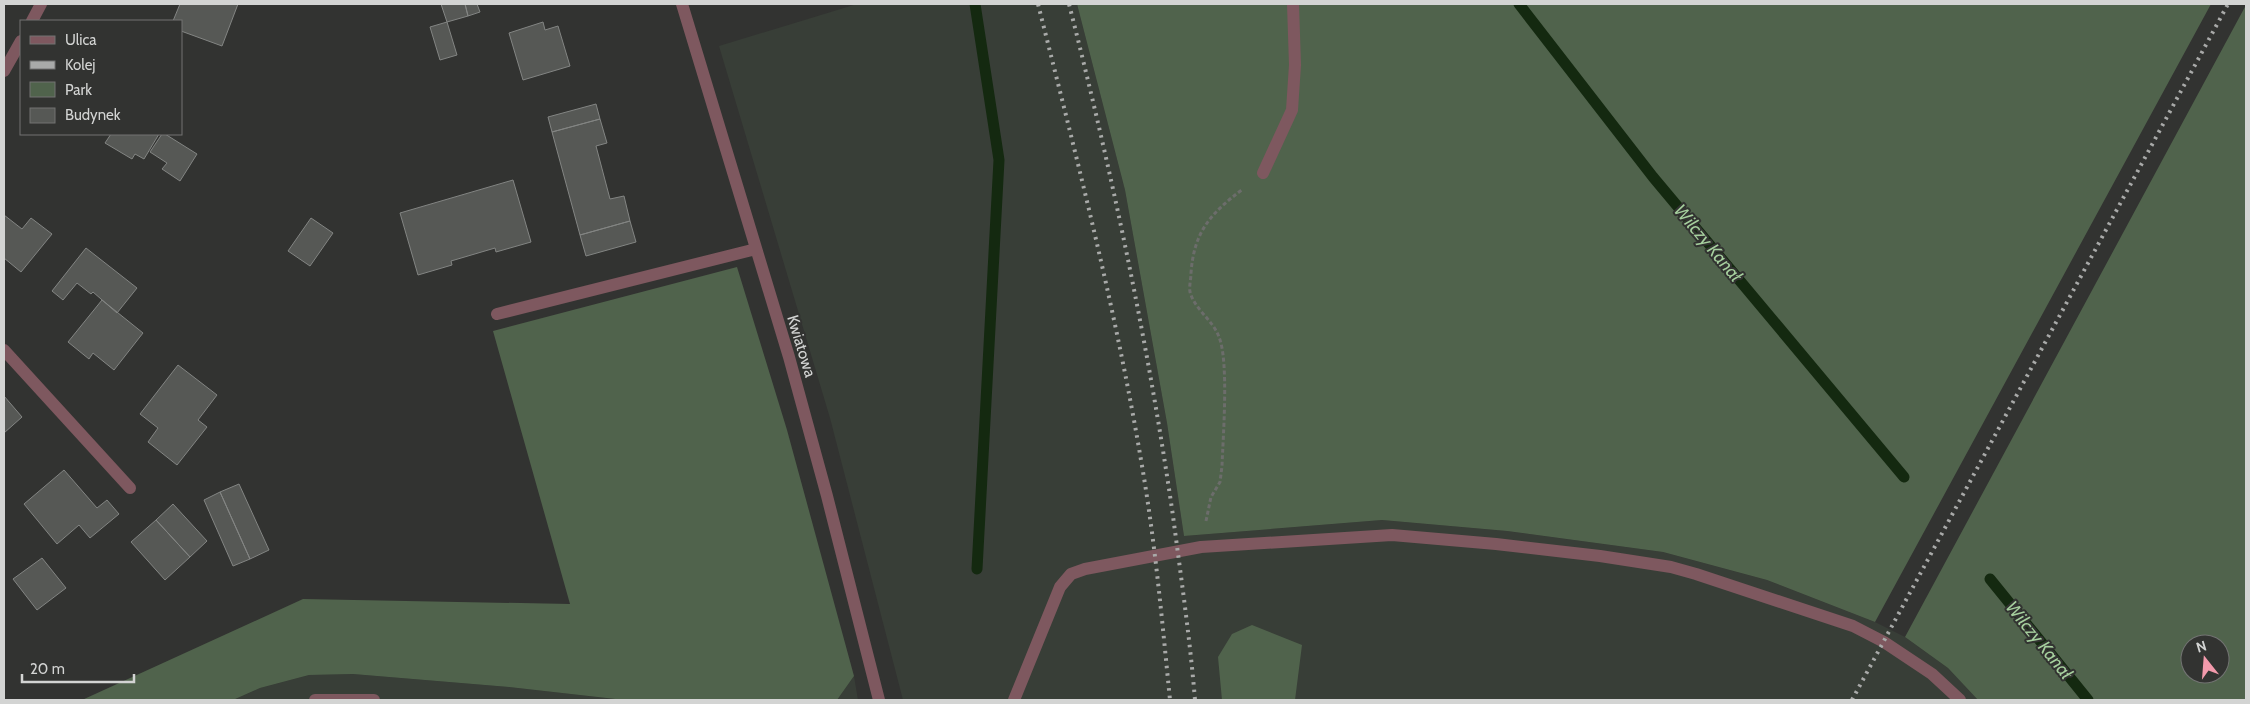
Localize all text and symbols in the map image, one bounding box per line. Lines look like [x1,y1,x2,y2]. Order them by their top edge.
legend [20,20,182,135]
text: Ulica [65,31,97,49]
text: Kolej [65,56,96,74]
text: Park [65,81,92,99]
text: Budynek [65,106,121,124]
water label: Wilczy Kanał [1669,200,1747,287]
street label: Kwiatowa [783,313,820,380]
water label: Wilczy Kanał [2001,596,2078,684]
north arrow [2180,634,2230,684]
text: N [2194,637,2209,657]
scale bar [22,652,135,684]
text: 20 m [30,660,65,678]

